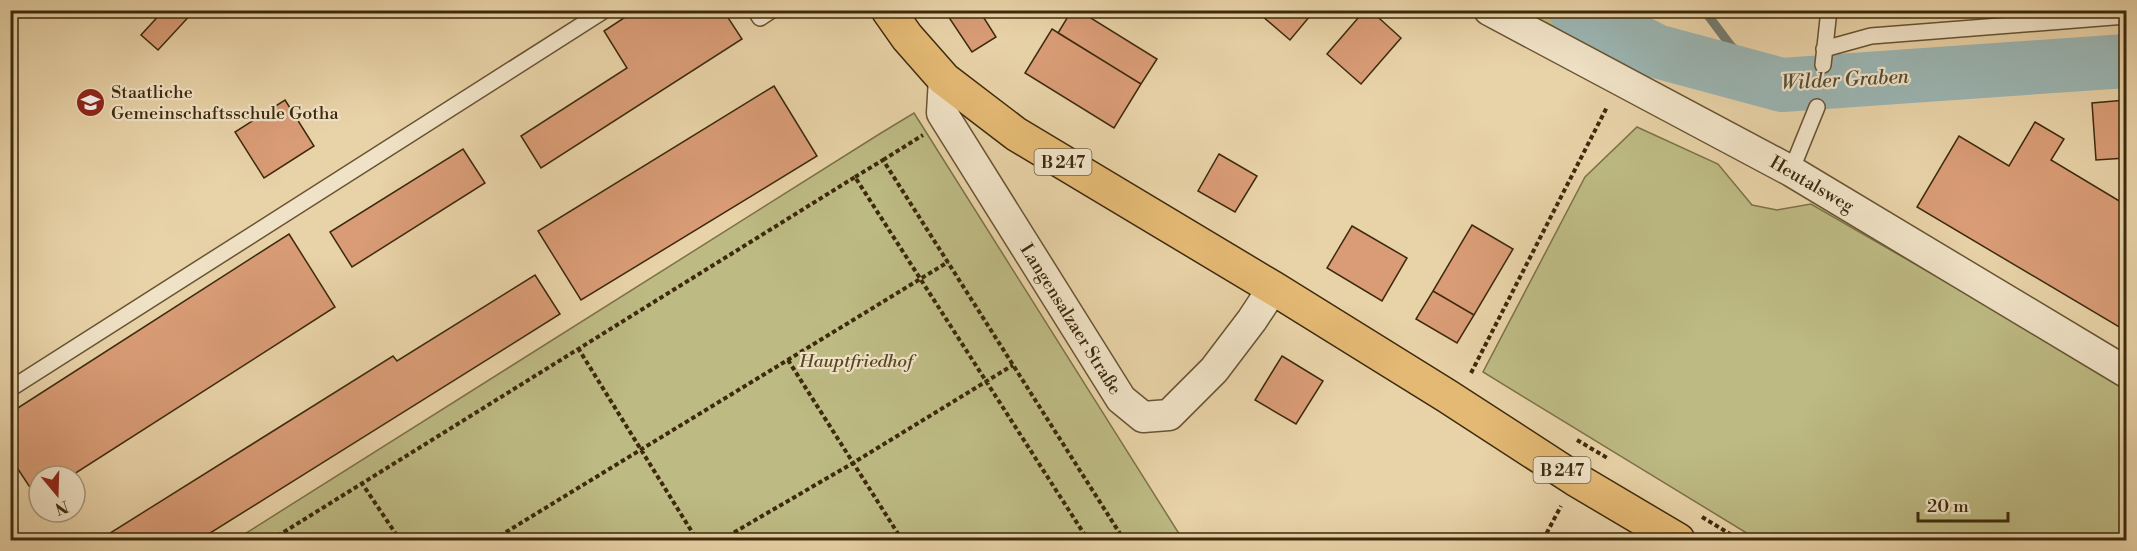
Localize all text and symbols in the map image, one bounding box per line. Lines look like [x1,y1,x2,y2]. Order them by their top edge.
water label: Wilder Graben [1781,65,1910,96]
place label: Staatliche Gemeinschaftsschule Gotha [111,81,339,125]
school or university icon: Staatliche Gemeinschaftsschule Gotha [74,86,106,118]
road number: B 247 [1034,149,1092,175]
street label: Heutalsweg [1765,151,1859,218]
street label: Langensalzaer Straße [1015,239,1126,399]
park label: Hauptfriedhof [798,350,917,373]
road number: B 247 [1534,457,1590,483]
north arrow [27,464,87,524]
scale bar [1918,485,2008,523]
text: 20 m [1927,495,1969,518]
text: N [52,496,71,519]

